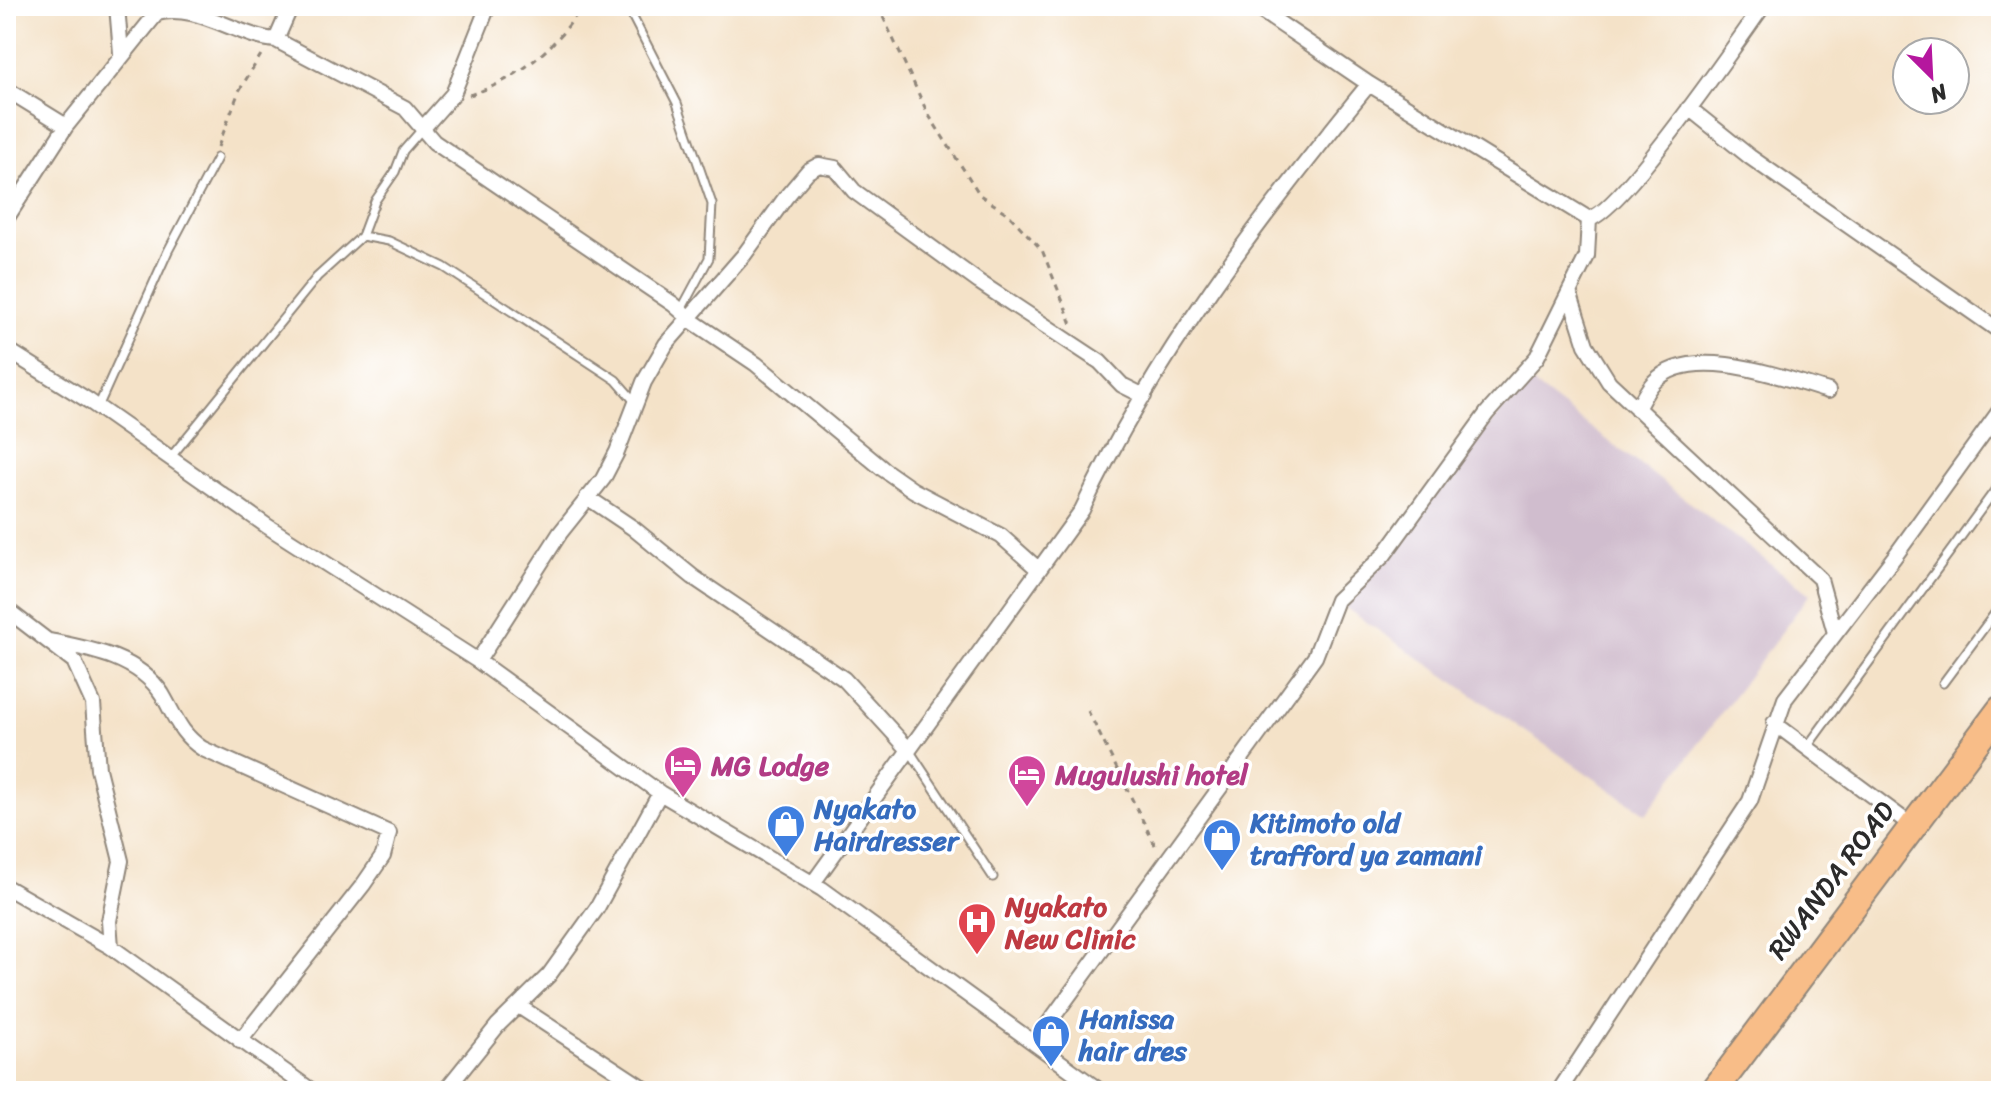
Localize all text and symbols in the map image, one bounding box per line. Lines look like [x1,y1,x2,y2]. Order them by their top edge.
north arrow [1891,36,1971,116]
text: N [1923,72,1955,115]
place label: MG Lodge [710,741,830,790]
hotel icon: MG Lodge [662,744,704,799]
place label: Mugulushi hotel [1054,750,1249,799]
hotel icon: Mugulushi hotel [1006,753,1048,808]
place label: Nyakato Hairdresser [813,784,961,865]
street label: RWANDA ROAD [1754,789,1908,970]
place label: Kitimoto old trafford ya zamani [1249,798,1483,879]
shop icon: Nyakato Hairdresser [765,803,807,858]
shop icon: Kitimoto old trafford ya zamani [1201,817,1243,872]
place label: Nyakato New Clinic [1004,882,1137,963]
hospital icon: Nyakato New Clinic [956,901,998,956]
place label: Hanissa hair dres [1078,994,1188,1075]
shop icon: Hanissa hair dres [1030,1013,1072,1068]

